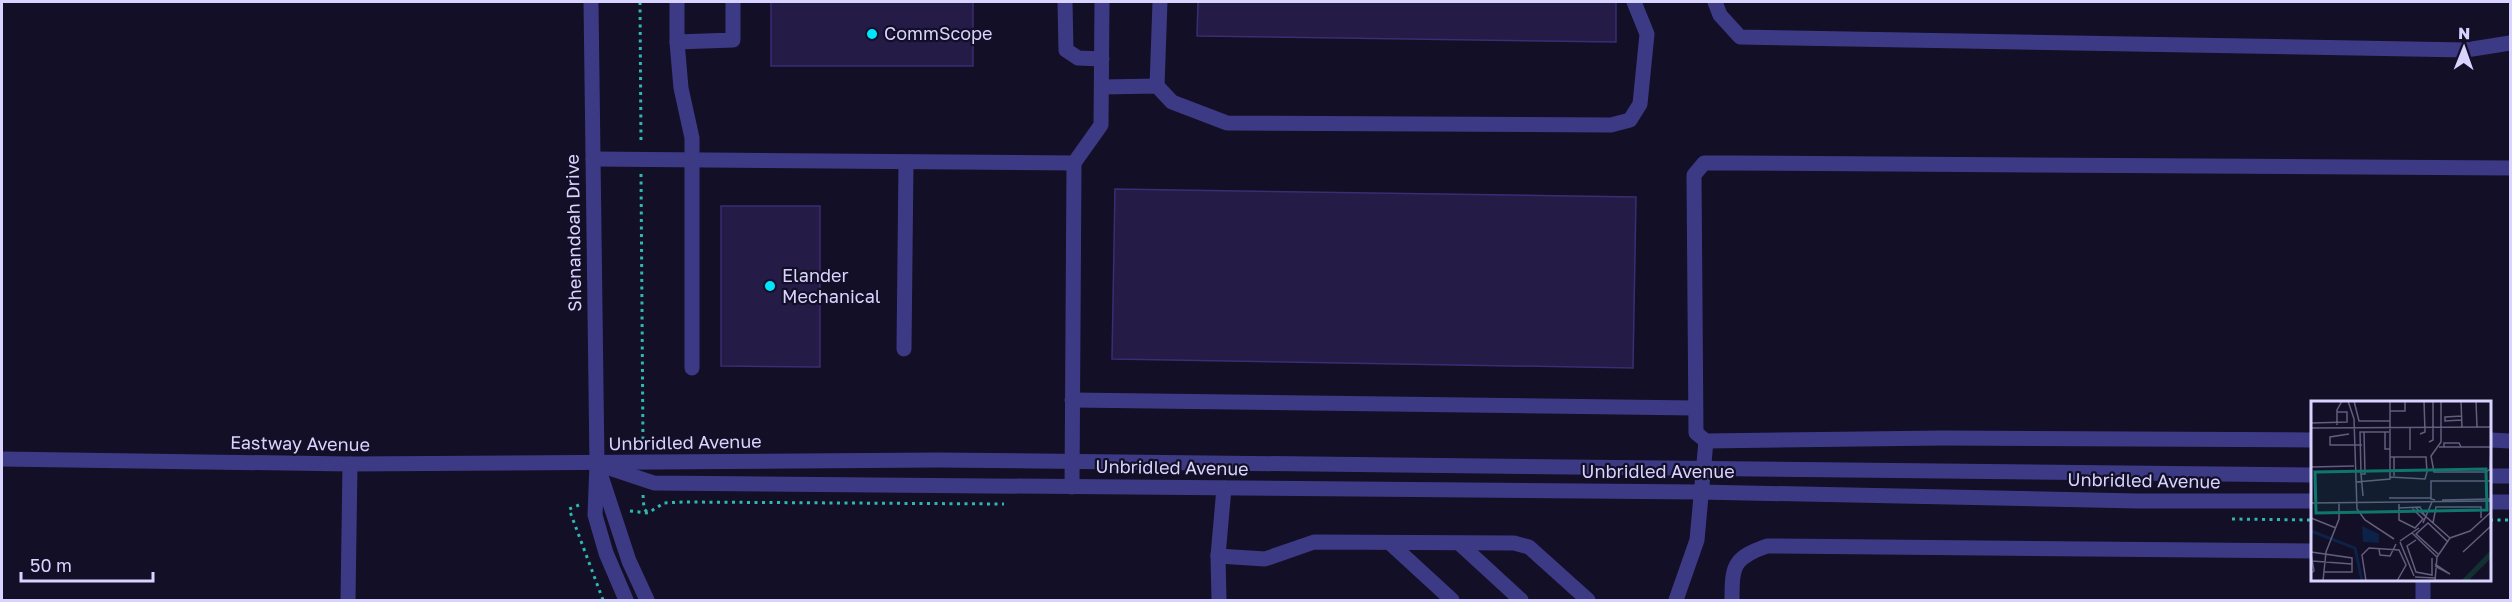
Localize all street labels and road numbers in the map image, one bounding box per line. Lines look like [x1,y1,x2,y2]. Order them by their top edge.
street label: Shenandoah Drive [561,154,585,312]
street label: Unbridled Avenue [608,430,762,454]
street label: Eastway Avenue [230,431,370,455]
street label: Unbridled Avenue [1095,455,1249,479]
street label: Unbridled Avenue [1581,460,1735,482]
street label: Unbridled Avenue [2067,468,2221,492]

